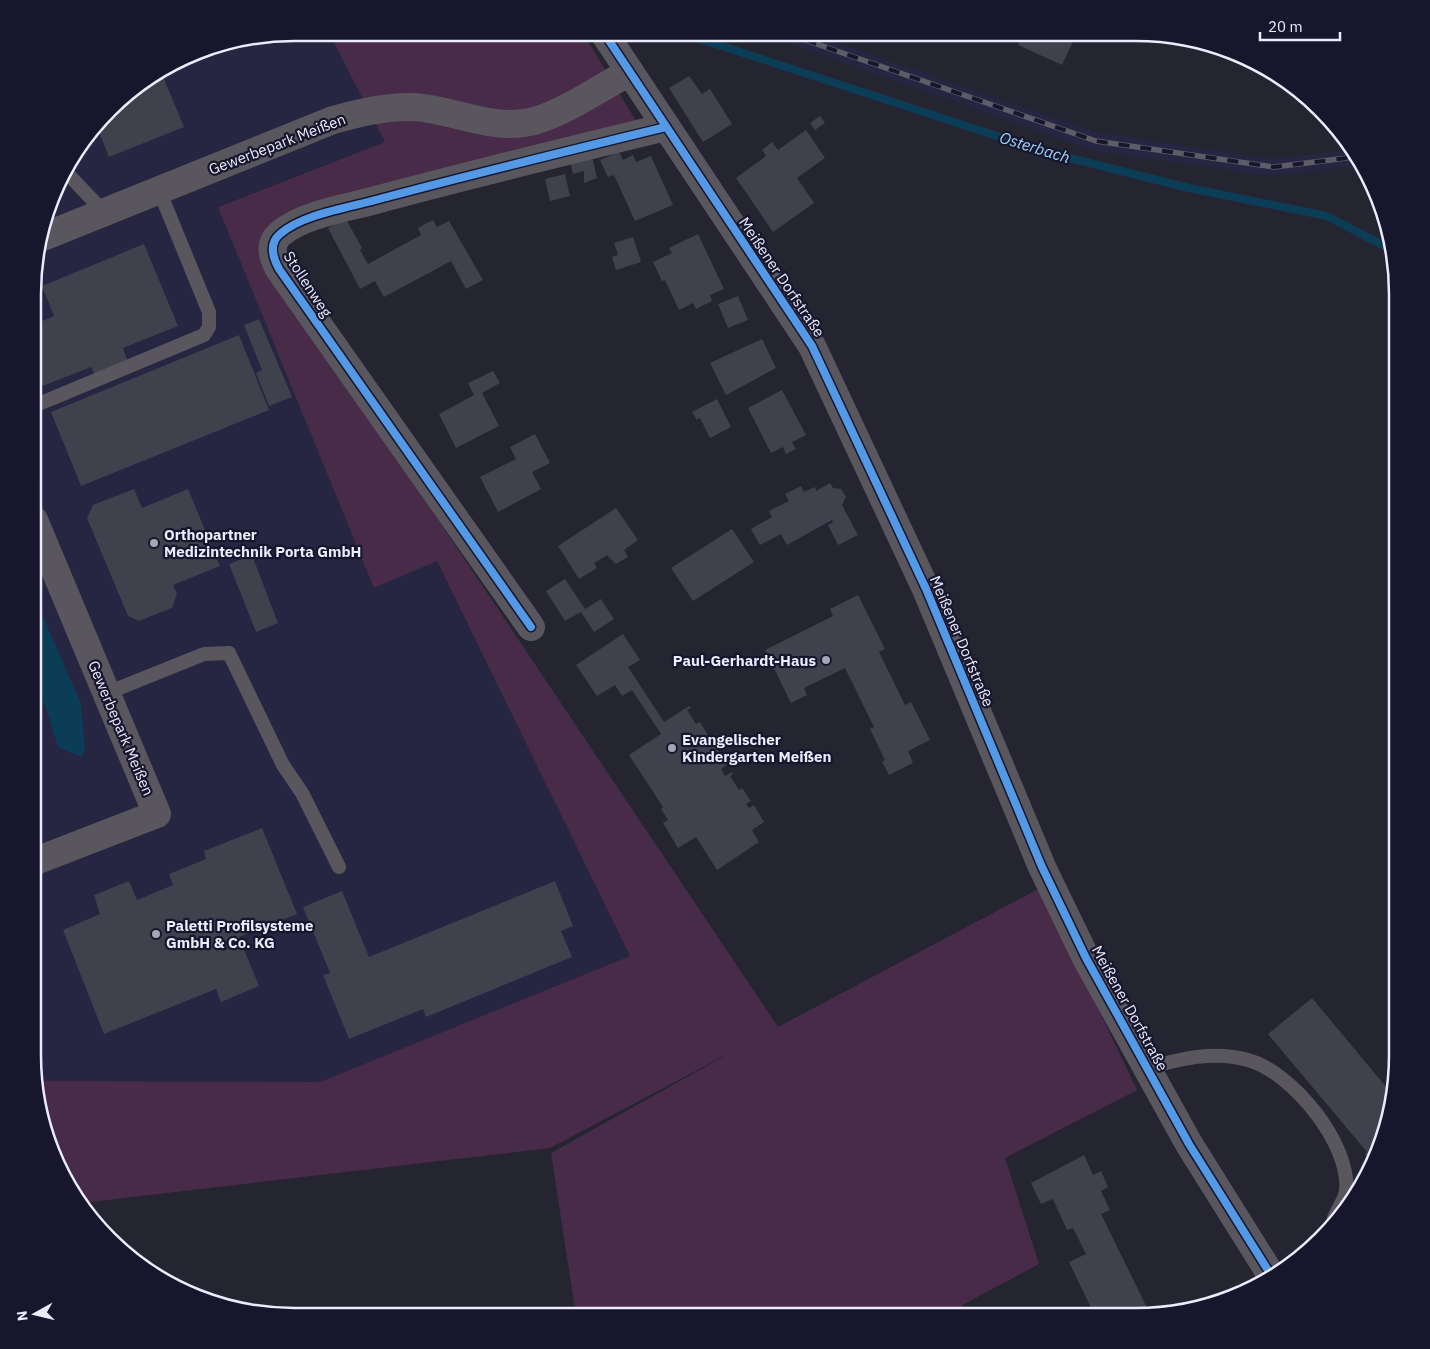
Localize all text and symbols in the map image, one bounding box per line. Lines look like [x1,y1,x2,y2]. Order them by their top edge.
scale bar [1260,10,1340,42]
text: 20 m [1268,17,1303,36]
street label: Gewerbepark Meißen [206,109,348,179]
water label: Osterbach [997,127,1073,167]
street label: Meißener Dorfstraße [735,213,829,341]
street label: Stollenweg [280,248,336,321]
place label: Orthopartner Medizintechnik Porta GmbH [164,525,361,561]
marker: Orthopartner Medizintechnik Porta GmbH [148,537,160,549]
street label: Meißener Dorfstraße [926,573,998,709]
place label: Paul-Gerhardt-Haus [673,651,816,670]
marker: Paul-Gerhardt-Haus [820,654,832,666]
street label: Gewerbepark Meißen [84,658,158,798]
place label: Evangelischer Kindergarten Meißen [682,730,831,766]
marker: Evangelischer Kindergarten Meißen [666,742,678,754]
place label: Paletti Profilsysteme GmbH & Co. KG [166,916,313,952]
marker: Paletti Profilsysteme GmbH & Co. KG [150,928,162,940]
street label: Meißener Dorfstraße [1088,942,1172,1074]
north arrow [10,1289,60,1339]
text: N [13,1310,32,1322]

